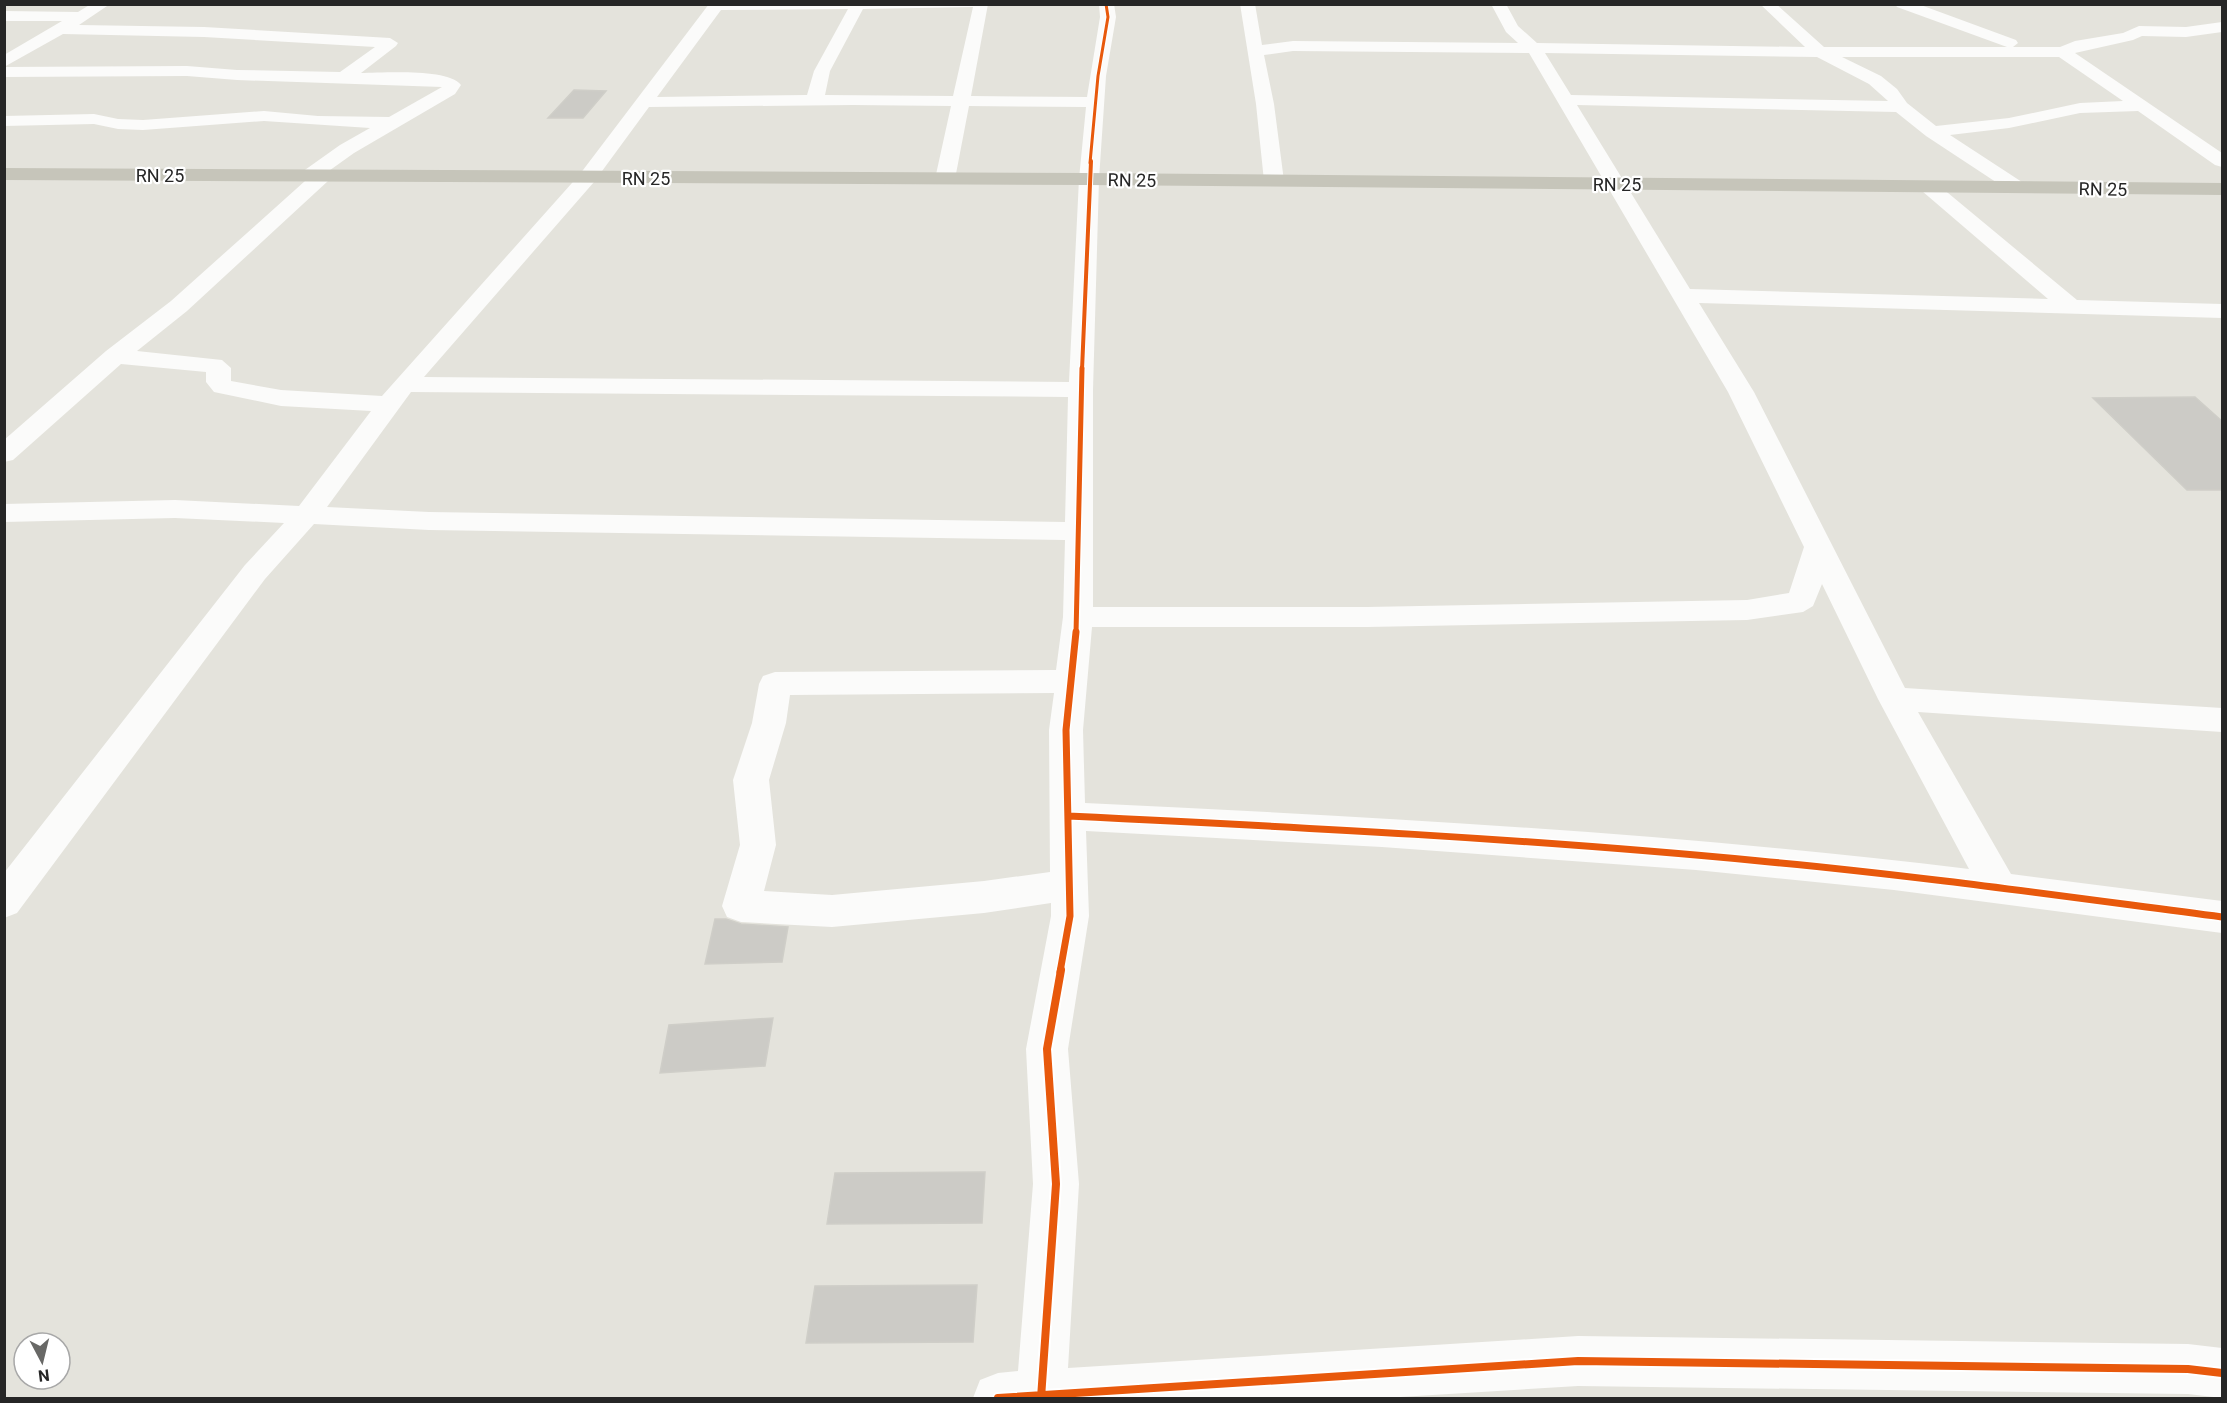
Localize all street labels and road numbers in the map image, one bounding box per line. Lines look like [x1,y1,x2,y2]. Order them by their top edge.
street label: RN 25 [136,165,184,186]
street label: RN 25 [622,168,670,189]
street label: RN 25 [1108,169,1156,191]
street label: RN 25 [1593,174,1641,195]
street label: RN 25 [2079,178,2127,200]

